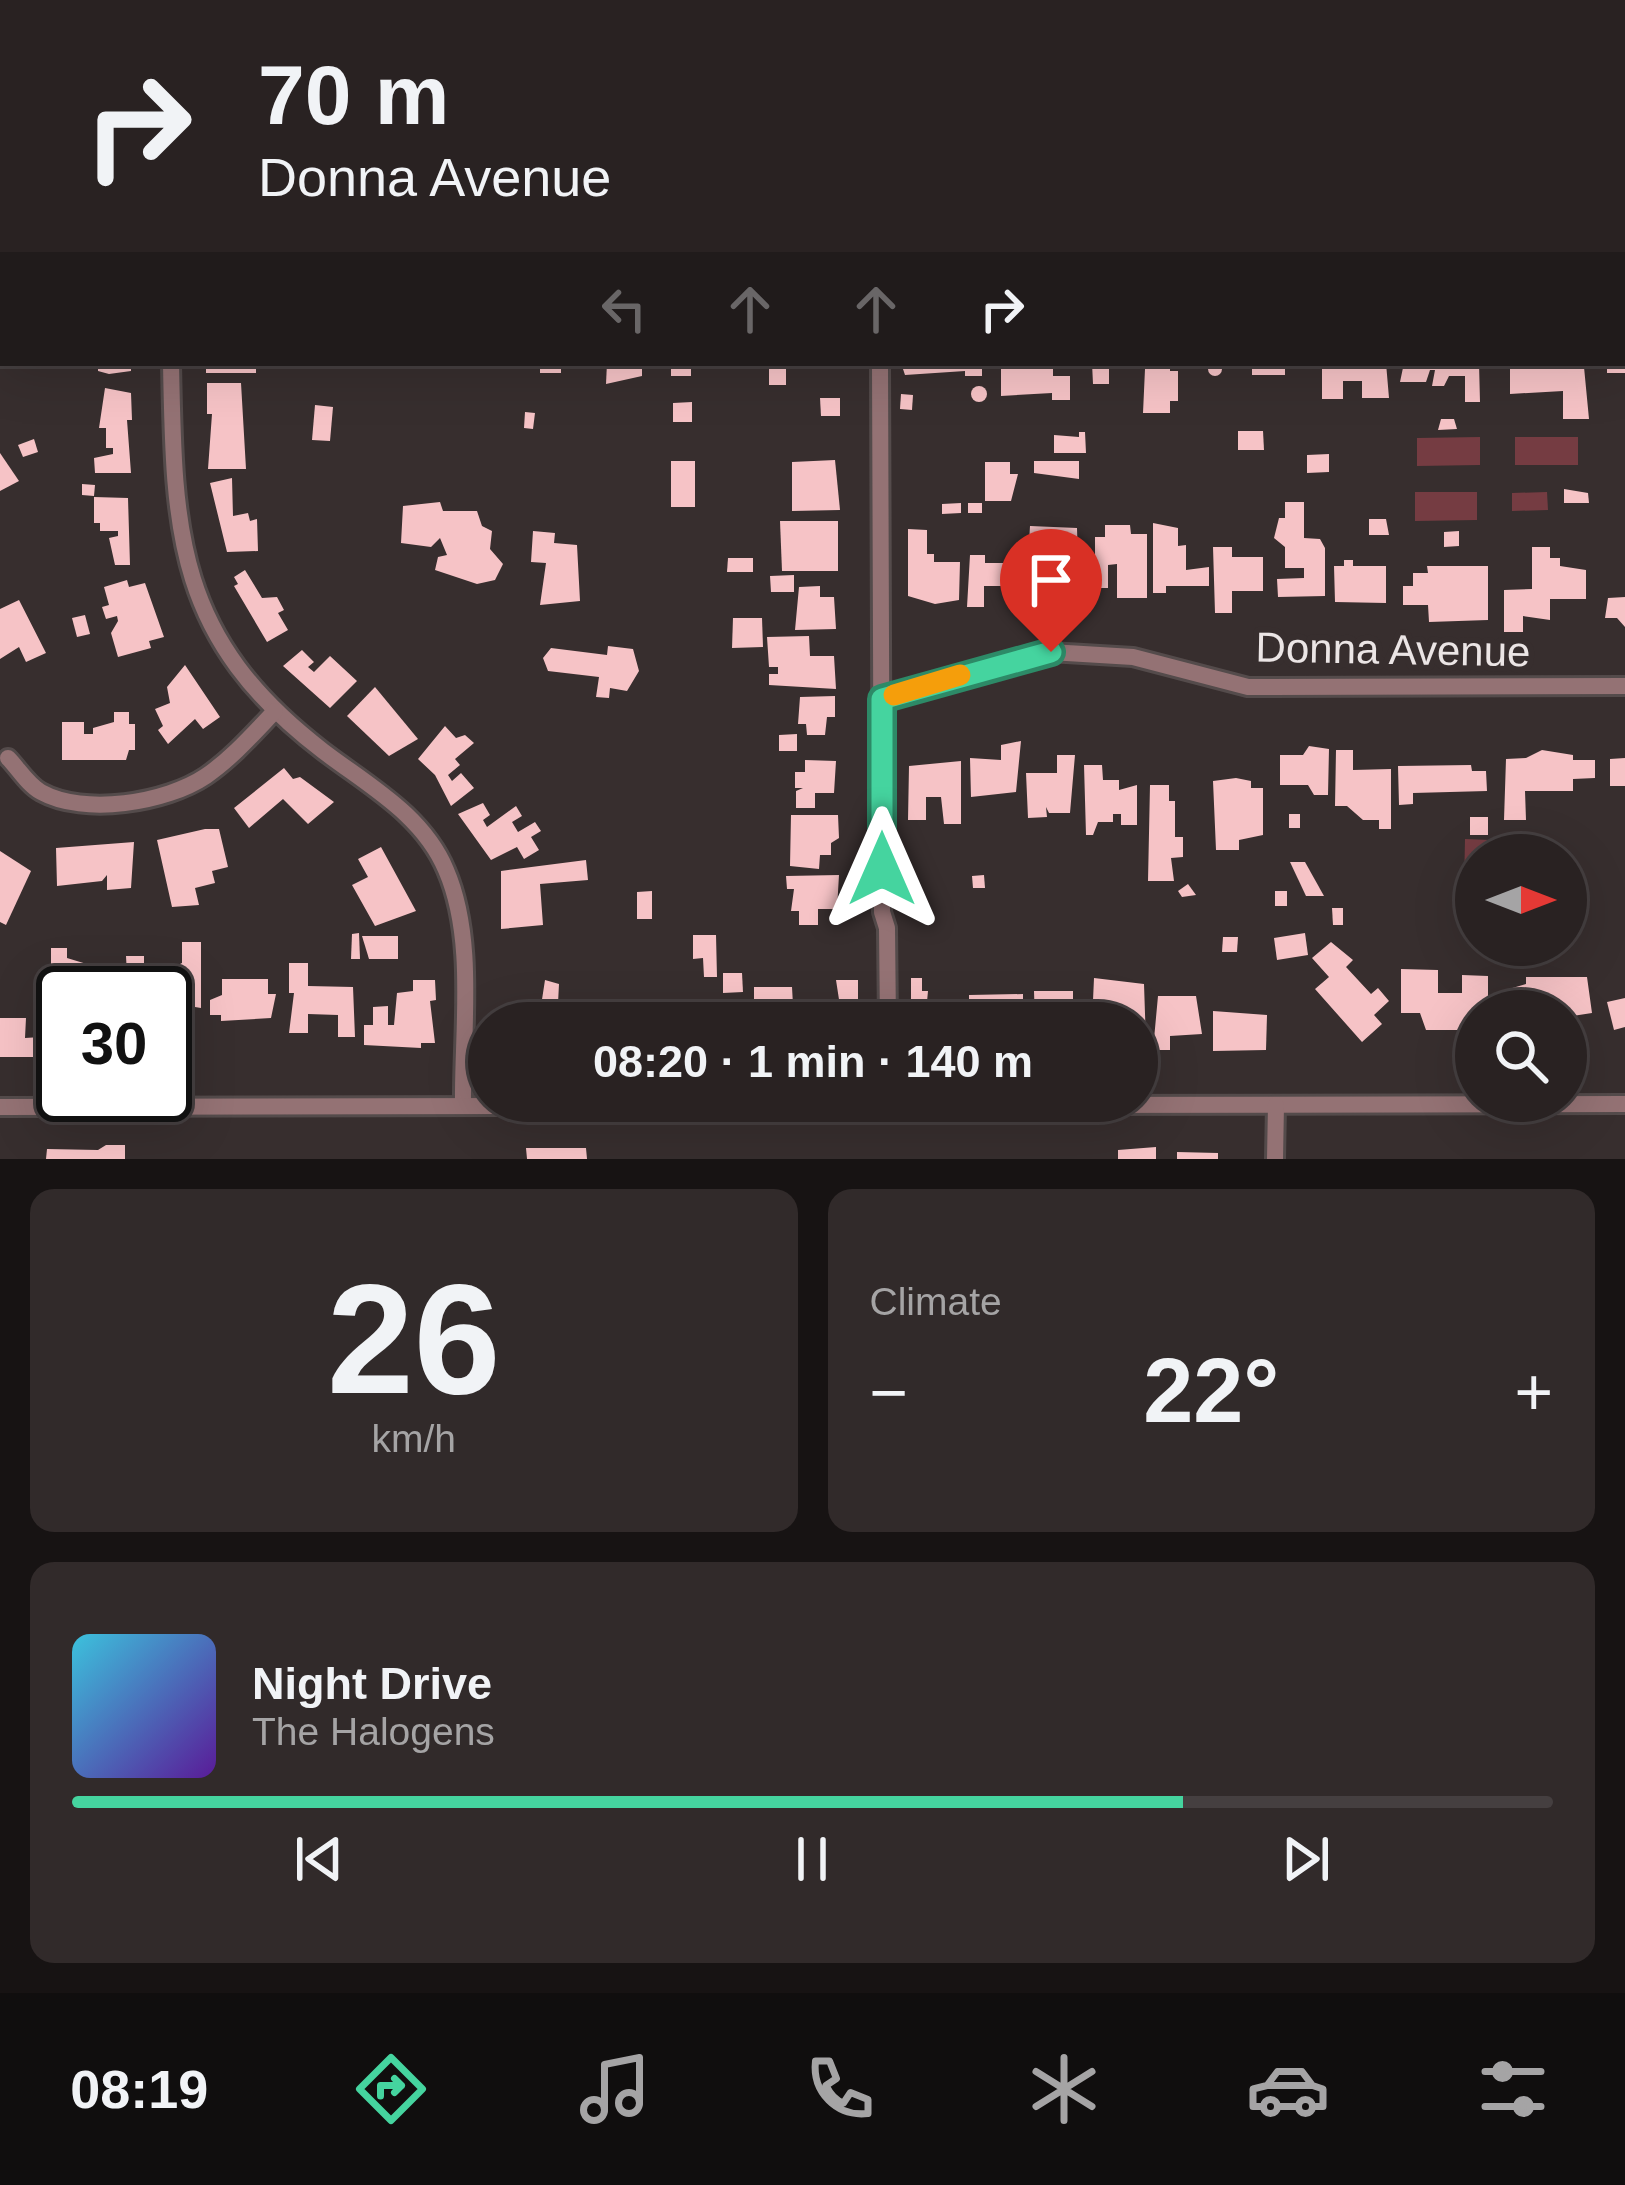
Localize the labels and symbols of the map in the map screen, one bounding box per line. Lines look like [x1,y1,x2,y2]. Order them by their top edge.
pin [1000,529,1102,652]
street label: Donna Avenue [1255,624,1531,675]
position arrow [819,806,945,932]
north arrow [1455,834,1587,966]
speed limit sign: 30 [36,966,192,1122]

